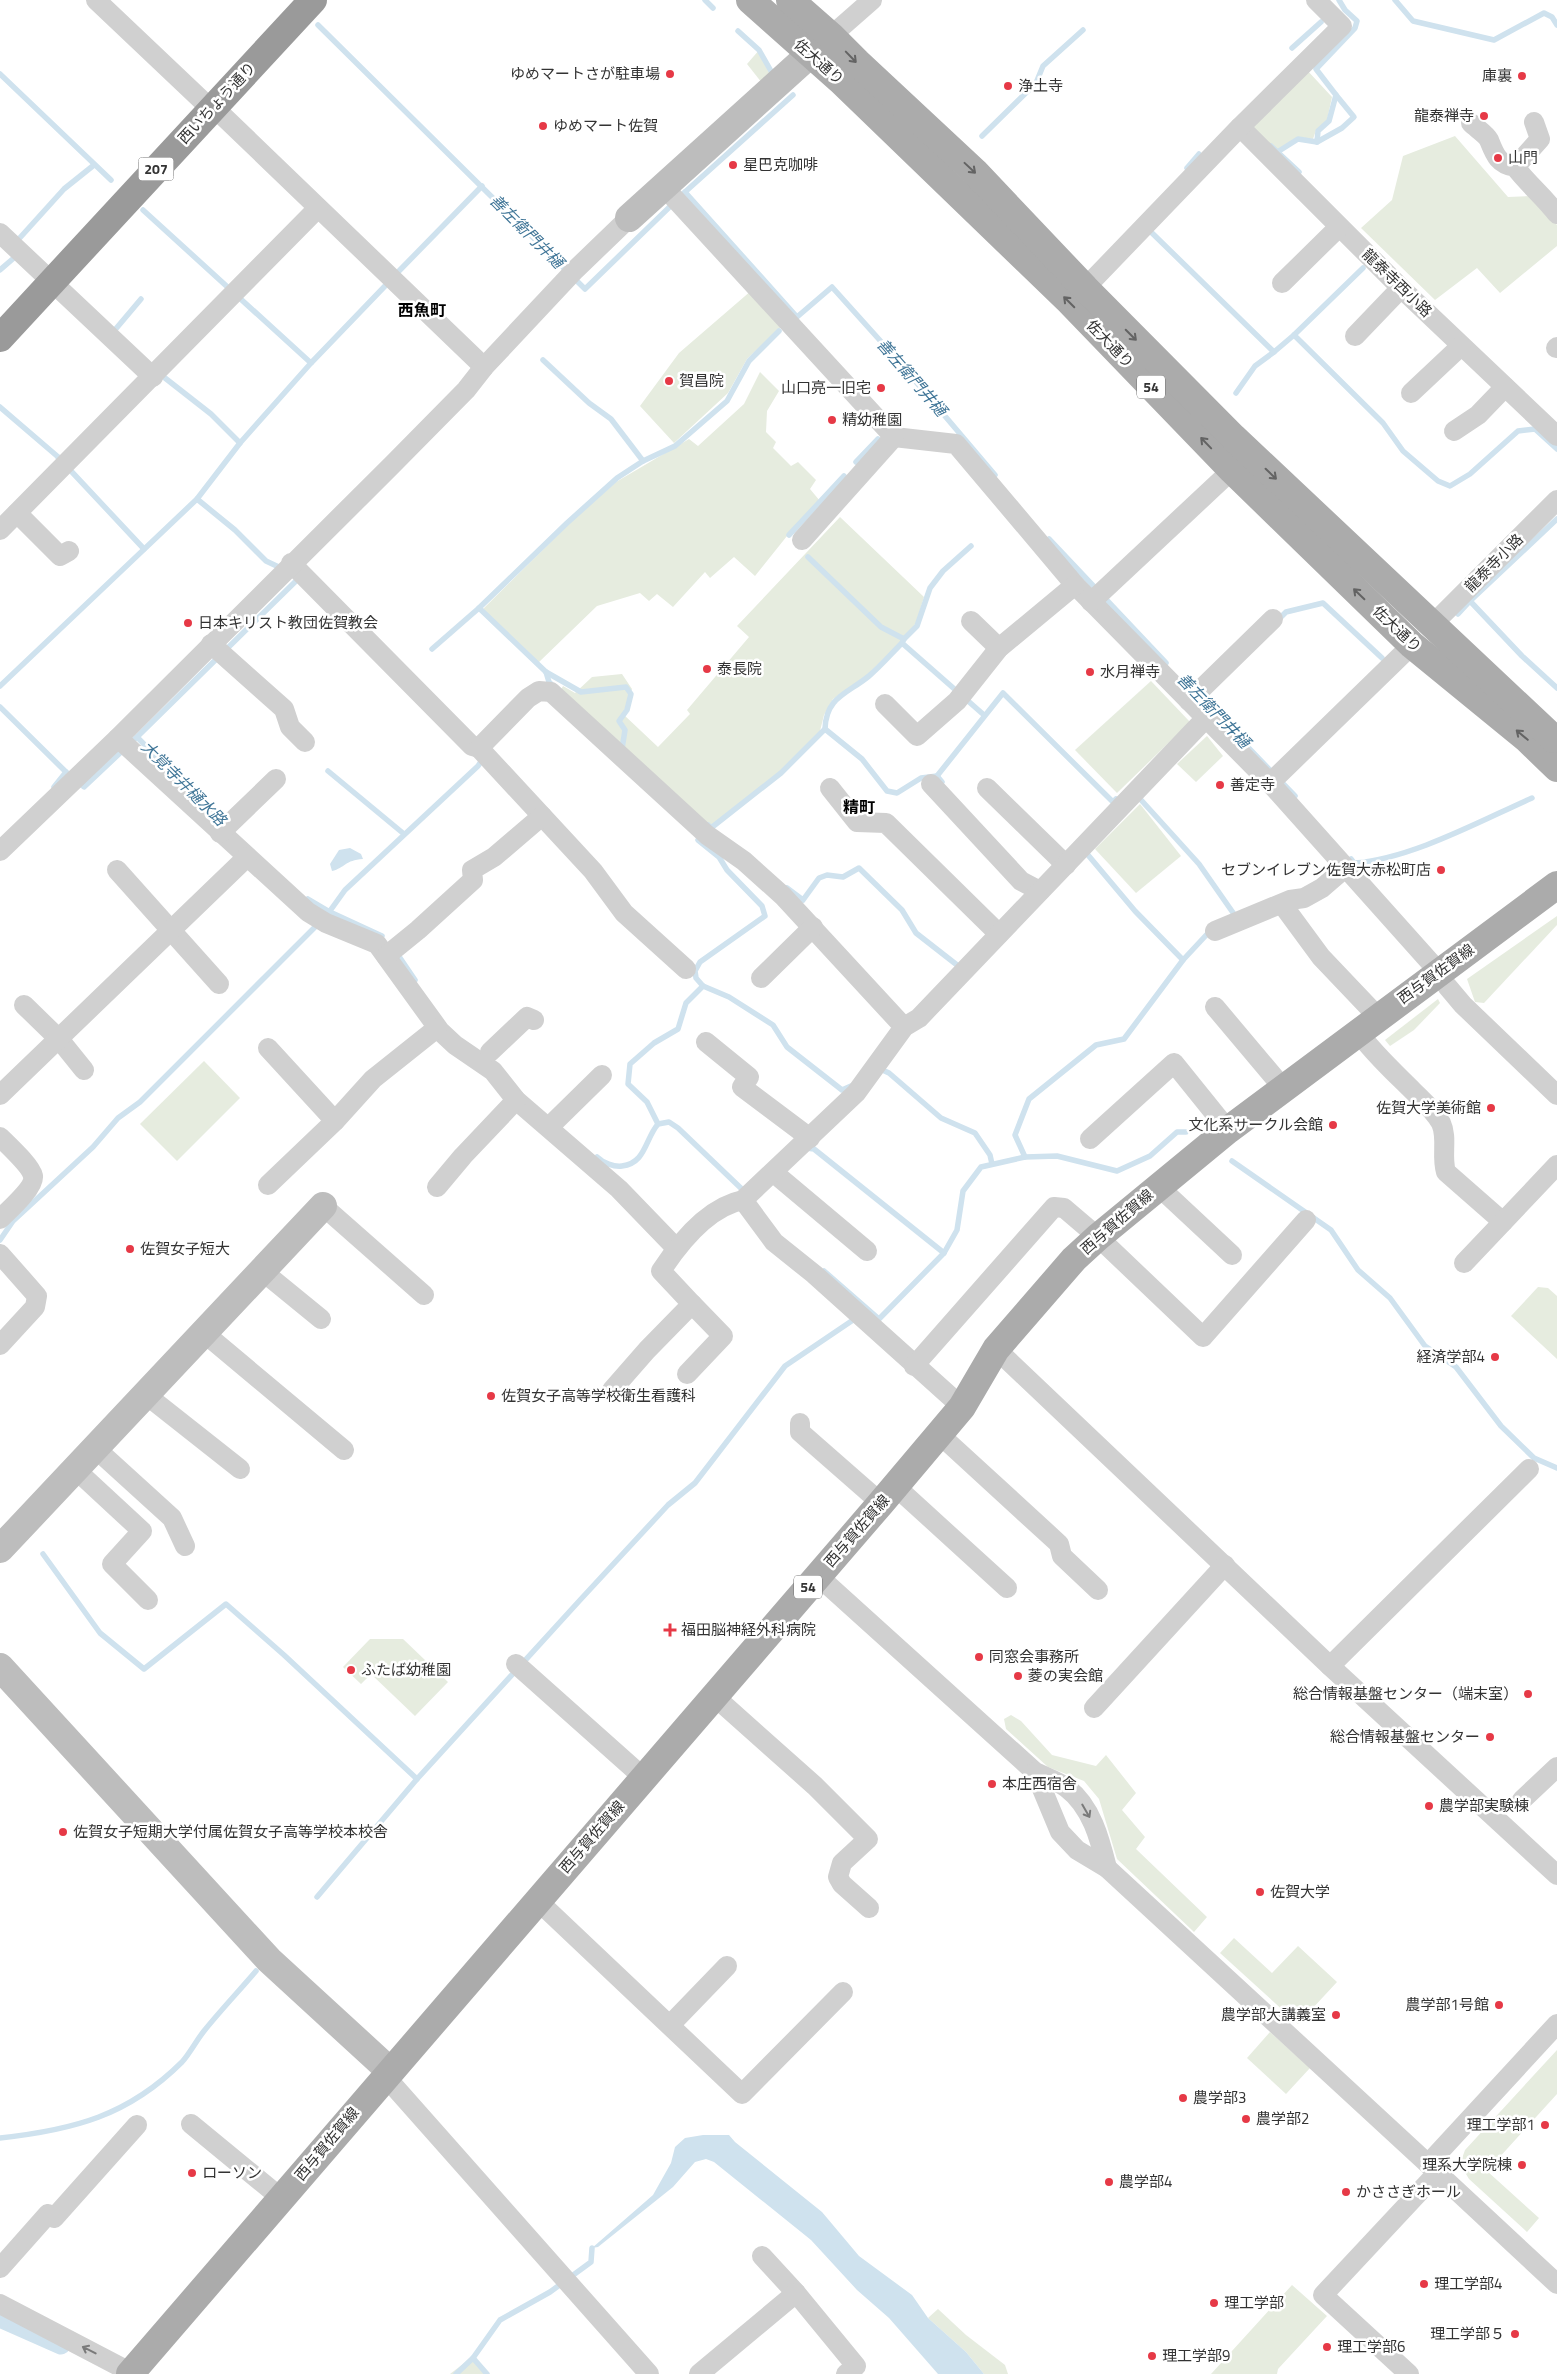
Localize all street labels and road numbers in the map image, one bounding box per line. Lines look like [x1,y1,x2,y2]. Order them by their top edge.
street label: 佐大通り [789,33,850,90]
street label: 西いちょう通り [172,56,261,149]
road number: 207 [138,157,174,180]
street label: 龍泰寺西小路 [1357,243,1438,322]
street label: 佐大通り [1081,314,1139,373]
road number: 54 [1137,376,1165,398]
street label: 龍泰寺小路 [1459,528,1528,597]
street label: 佐大通り [1368,600,1427,658]
street label: 西与賀佐賀線 [1393,938,1479,1009]
street label: 西与賀佐賀線 [1075,1183,1158,1260]
street label: 西与賀佐賀線 [818,1489,895,1572]
road number: 54 [794,1575,822,1598]
street label: 西与賀佐賀線 [553,1795,630,1878]
street label: 西与賀佐賀線 [289,2102,364,2186]

